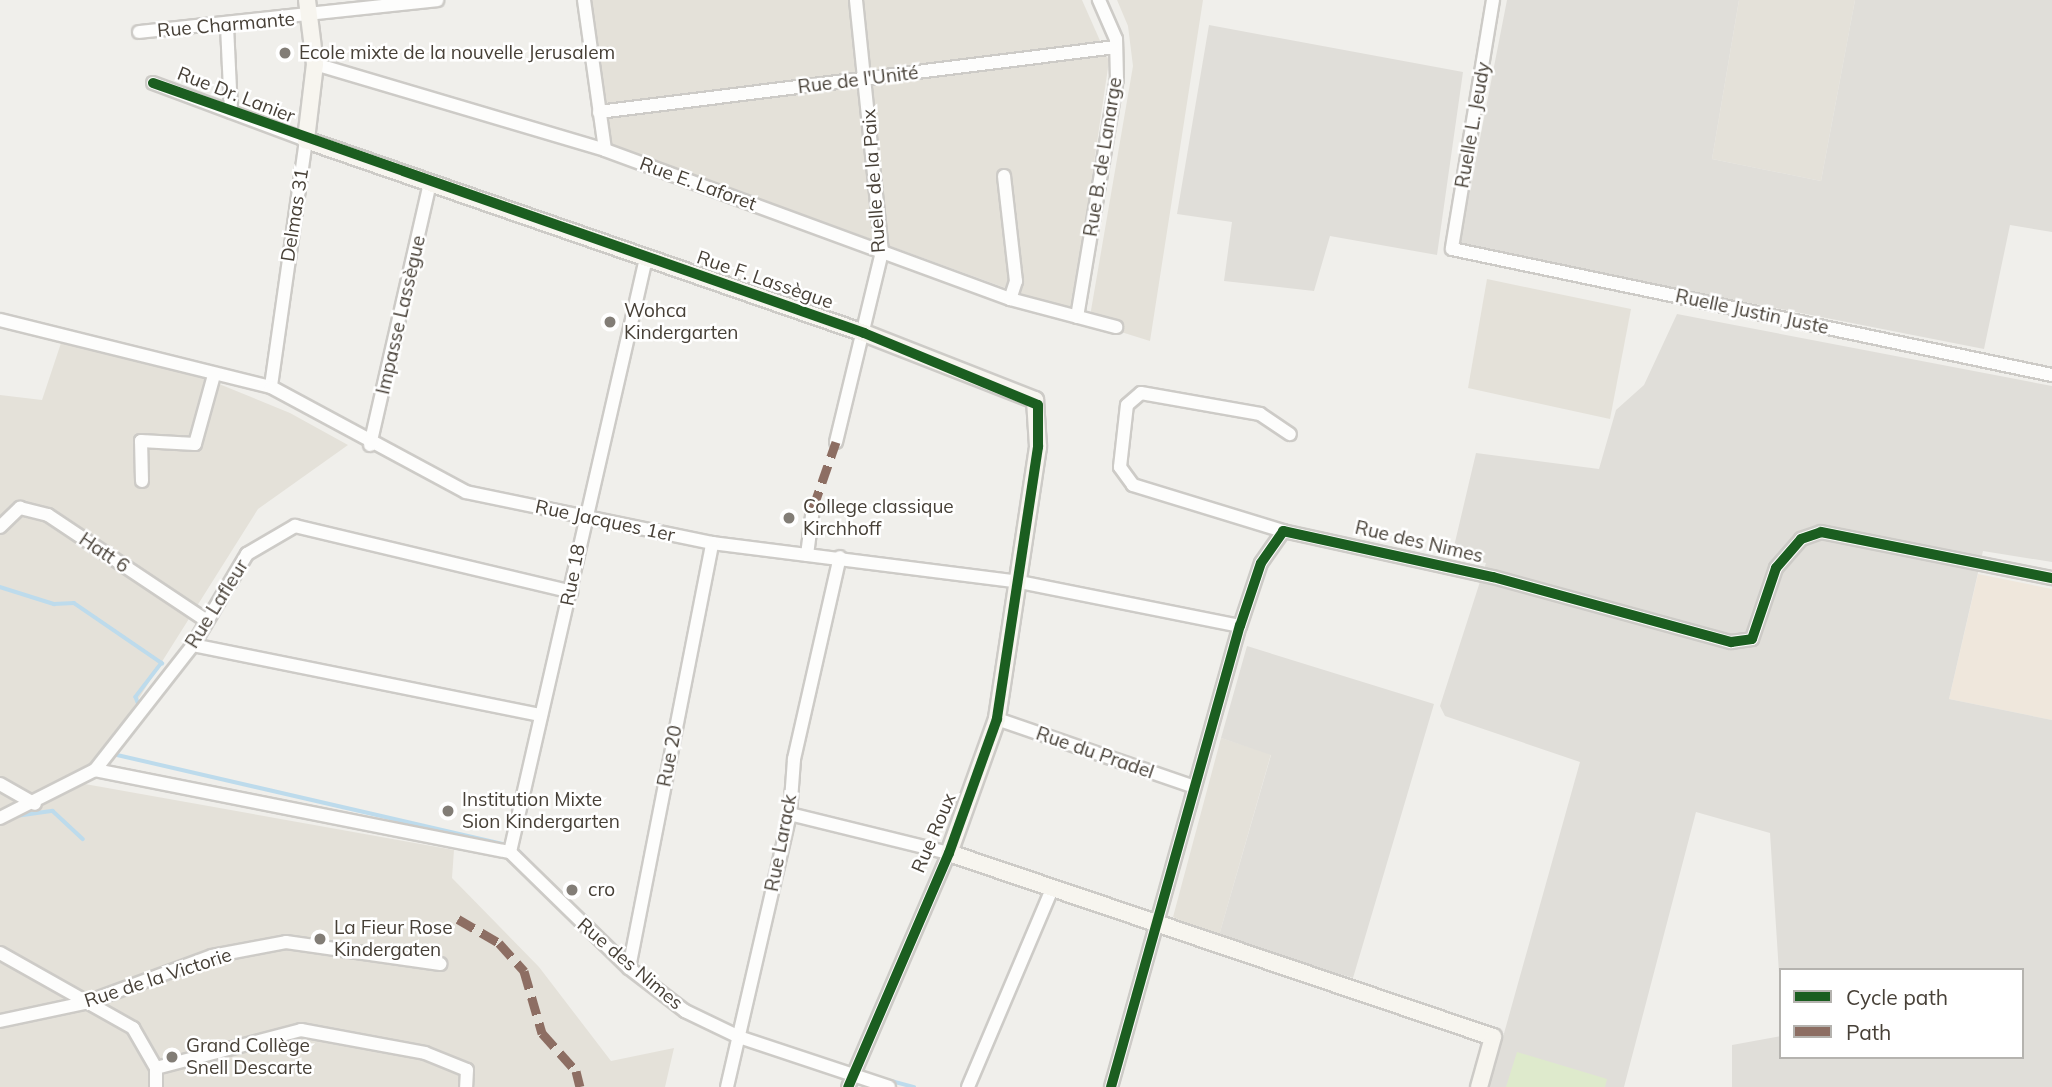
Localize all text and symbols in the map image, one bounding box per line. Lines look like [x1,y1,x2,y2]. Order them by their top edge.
street label: Rue Charmante [156,8,296,42]
place label: Ecole mixte de la nouvelle Jerusalem [299,42,615,64]
marker: Ecole mixte de la nouvelle Jerusalem [277,45,293,61]
street label: Ruelle L. Jeudy [1451,60,1495,190]
street label: Rue de l'Unité [796,61,920,99]
street label: Rue Dr. Lanier [174,62,298,128]
street label: Rue B. de Lanarge [1079,76,1127,238]
street label: Ruelle de la Paix [858,108,890,254]
street label: Rue E. Laforet [637,152,759,216]
street label: Delmas 31 [276,167,314,263]
street label: Impasse Lassègue [372,233,430,397]
street label: Rue F. Lassègue [694,246,836,314]
street label: Ruelle Justin Juste [1673,285,1831,339]
place label: Wohca Kindergarten [624,300,738,344]
marker: Wohca Kindergarten [602,314,618,330]
street label: Rue Jacques 1er [533,495,677,547]
place label: College classique Kirchhoff [803,496,954,540]
marker: College classique Kirchhoff [781,510,797,526]
street label: Rue des Nimes [1353,516,1485,568]
street label: Hatt 6 [75,528,133,578]
street label: Rue 18 [556,542,590,608]
street label: Rue Lafleur [181,555,253,653]
street label: Rue du Pradel [1033,722,1157,784]
street label: Rue 20 [653,723,687,789]
place label: Institution Mixte Sion Kindergarten [462,789,620,833]
street label: Rue Roux [907,790,961,876]
street label: Rue Larack [760,792,802,894]
marker: Institution Mixte Sion Kindergarten [440,803,456,819]
place label: cro [588,879,615,901]
marker: cro [562,880,582,900]
street label: Rue des Nimes [573,913,687,1015]
place label: La Fieur Rose Kindergaten [334,917,453,961]
marker: La Fieur Rose Kindergaten [312,931,328,947]
street label: Rue de la Victorie [82,943,234,1013]
legend [1779,968,2024,1059]
text: Cycle path [1846,984,1948,1010]
text: Path [1846,1019,1891,1045]
place label: Grand Collège Snell Descarte [186,1035,312,1079]
marker: Grand Collège Snell Descarte [164,1049,180,1065]

